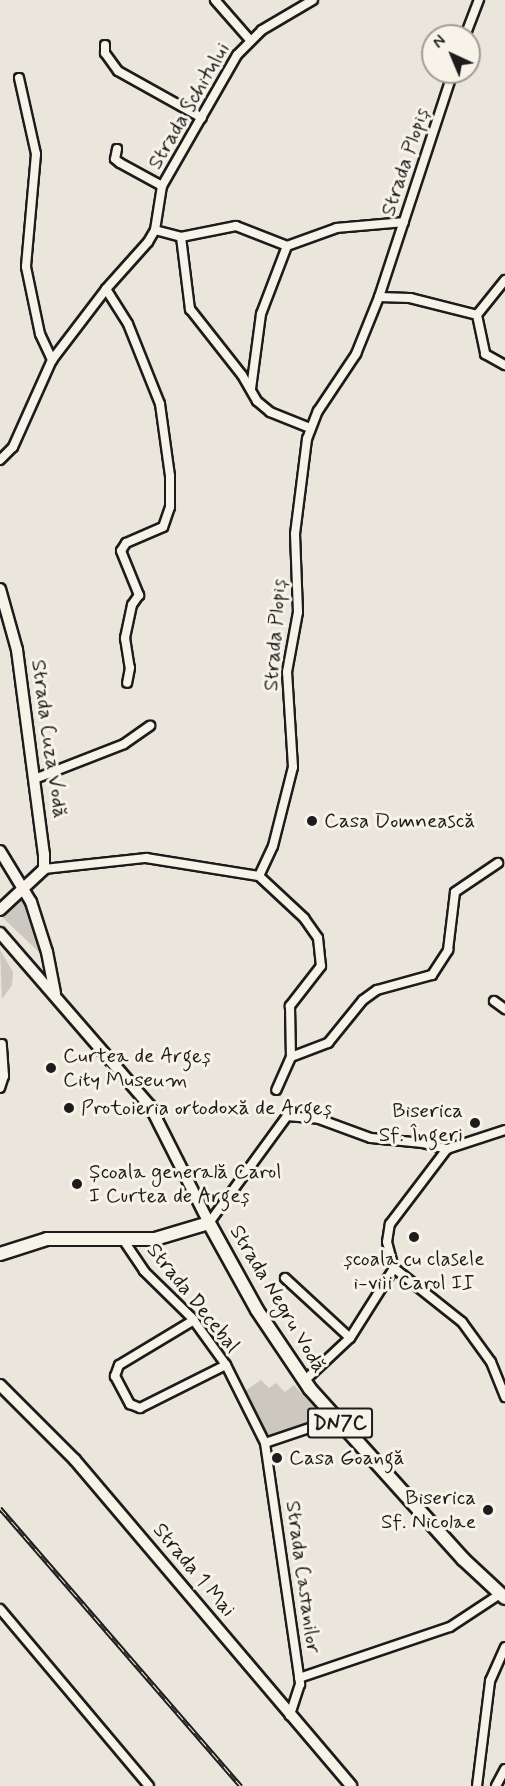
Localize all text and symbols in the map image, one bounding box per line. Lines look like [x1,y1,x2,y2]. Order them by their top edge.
north arrow [421,24,481,84]
text: N [428,31,451,53]
street label: Strada Schitului [142,38,236,174]
street label: Strada Plopiș [375,104,435,220]
street label: Strada Plopiș [258,577,292,693]
street label: Strada Cuza Vodă [25,658,73,820]
place label: Casa Domnească [324,808,487,834]
marker: Casa Domnească [305,814,319,828]
place label: Curtea de Argeș City Museum [63,1043,211,1093]
marker: Curtea de Argeș City Museum [44,1061,58,1075]
place label: Protoieria ortodoxă de Argeș [81,1095,332,1121]
place label: Biserica Sf. Îngeri [379,1098,463,1148]
marker: Protoieria ortodoxă de Argeș [62,1101,76,1115]
marker: Biserica Sf. Îngeri [468,1116,482,1130]
place label: Școala generală Carol I Curtea de Argeș [89,1159,283,1209]
marker: Școala generală Carol I Curtea de Argeș [70,1177,84,1191]
street label: Strada Negru Vodă [225,1222,331,1376]
marker: școala cu clasele i-viii Carol II [407,1230,421,1244]
street label: Strada Decebal [140,1237,246,1359]
place label: școala cu clasele i-viii Carol II [344,1246,484,1296]
road number: DN7C [307,1406,373,1440]
place label: Casa Goangă [289,1445,406,1471]
marker: Casa Goangă [270,1451,284,1465]
place label: Biserica Sf. Nicolae [381,1485,476,1535]
street label: Strada Castanilor [280,1499,326,1655]
marker: Biserica Sf. Nicolae [481,1503,495,1517]
street label: Strada 1 Mai [147,1518,241,1622]

